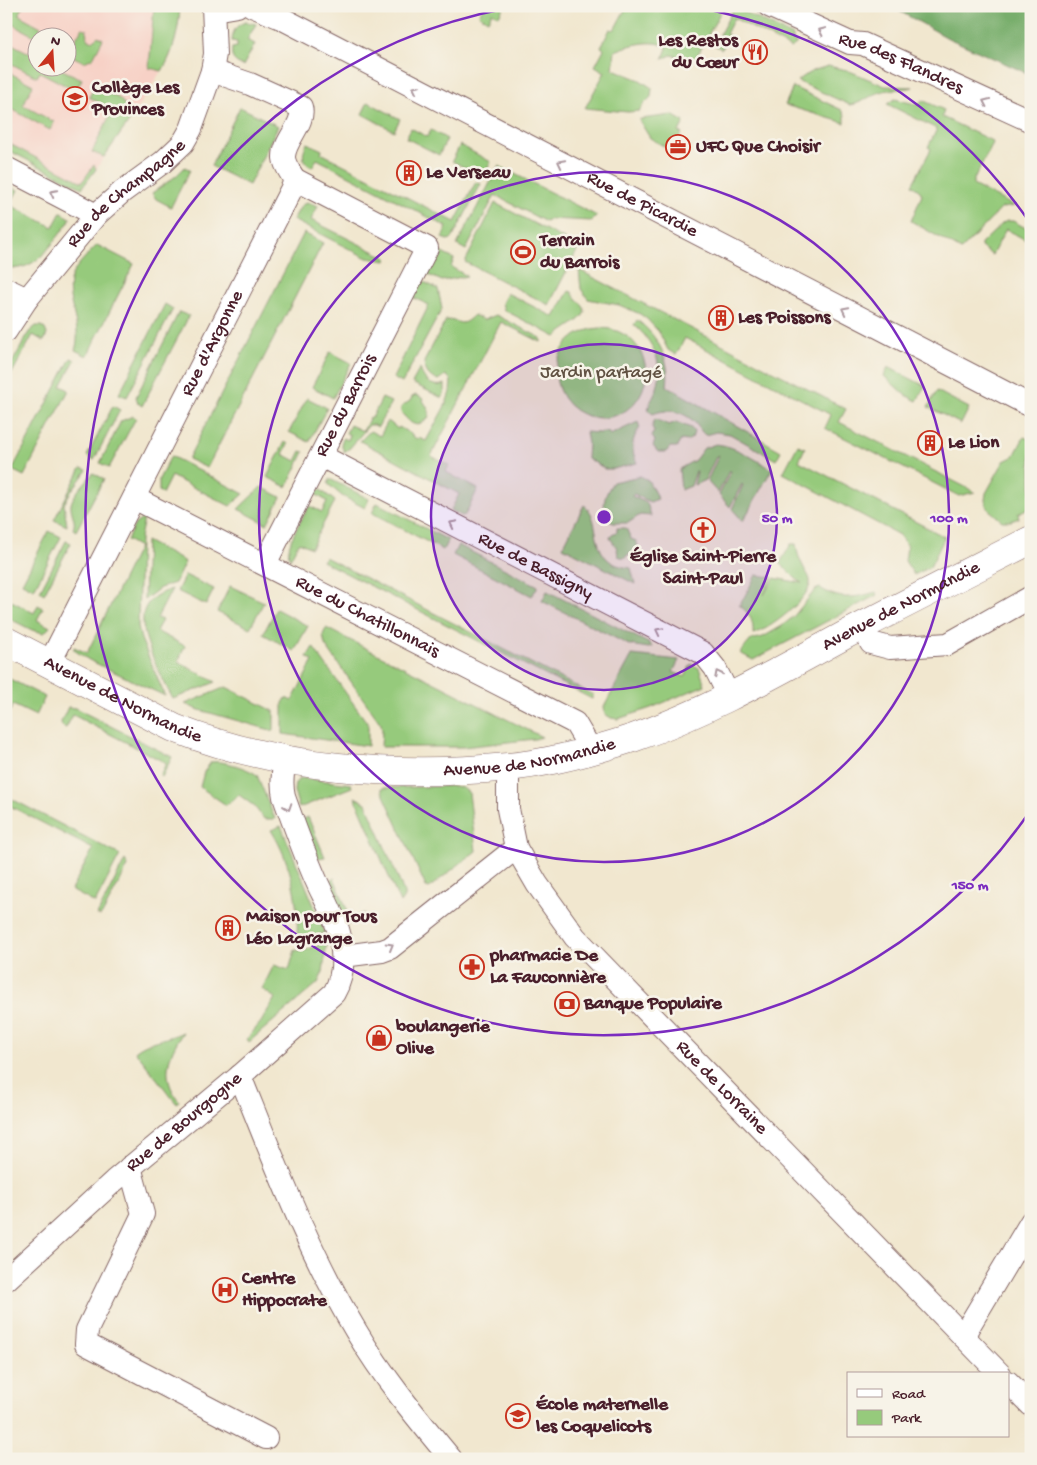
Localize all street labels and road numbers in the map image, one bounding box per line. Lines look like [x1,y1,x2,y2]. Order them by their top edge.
street label: Rue des Flandres [834,28,968,100]
street label: Rue de Champagne [62,134,191,253]
street label: Rue de Picardie [583,167,702,243]
street label: Rue d'Argonne [176,286,249,400]
street label: Rue du Barrois [310,349,383,461]
street label: Rue de Bassigny [474,527,597,606]
street label: Avenue de Normandie [818,556,984,657]
street label: Rue du Chatillonnais [291,571,444,664]
street label: Avenue de Normandie [40,651,205,749]
street label: Avenue de Normandie [443,733,619,783]
street label: Rue de Lorraine [671,1036,773,1140]
street label: Rue de Bourgogne [122,1067,247,1177]

